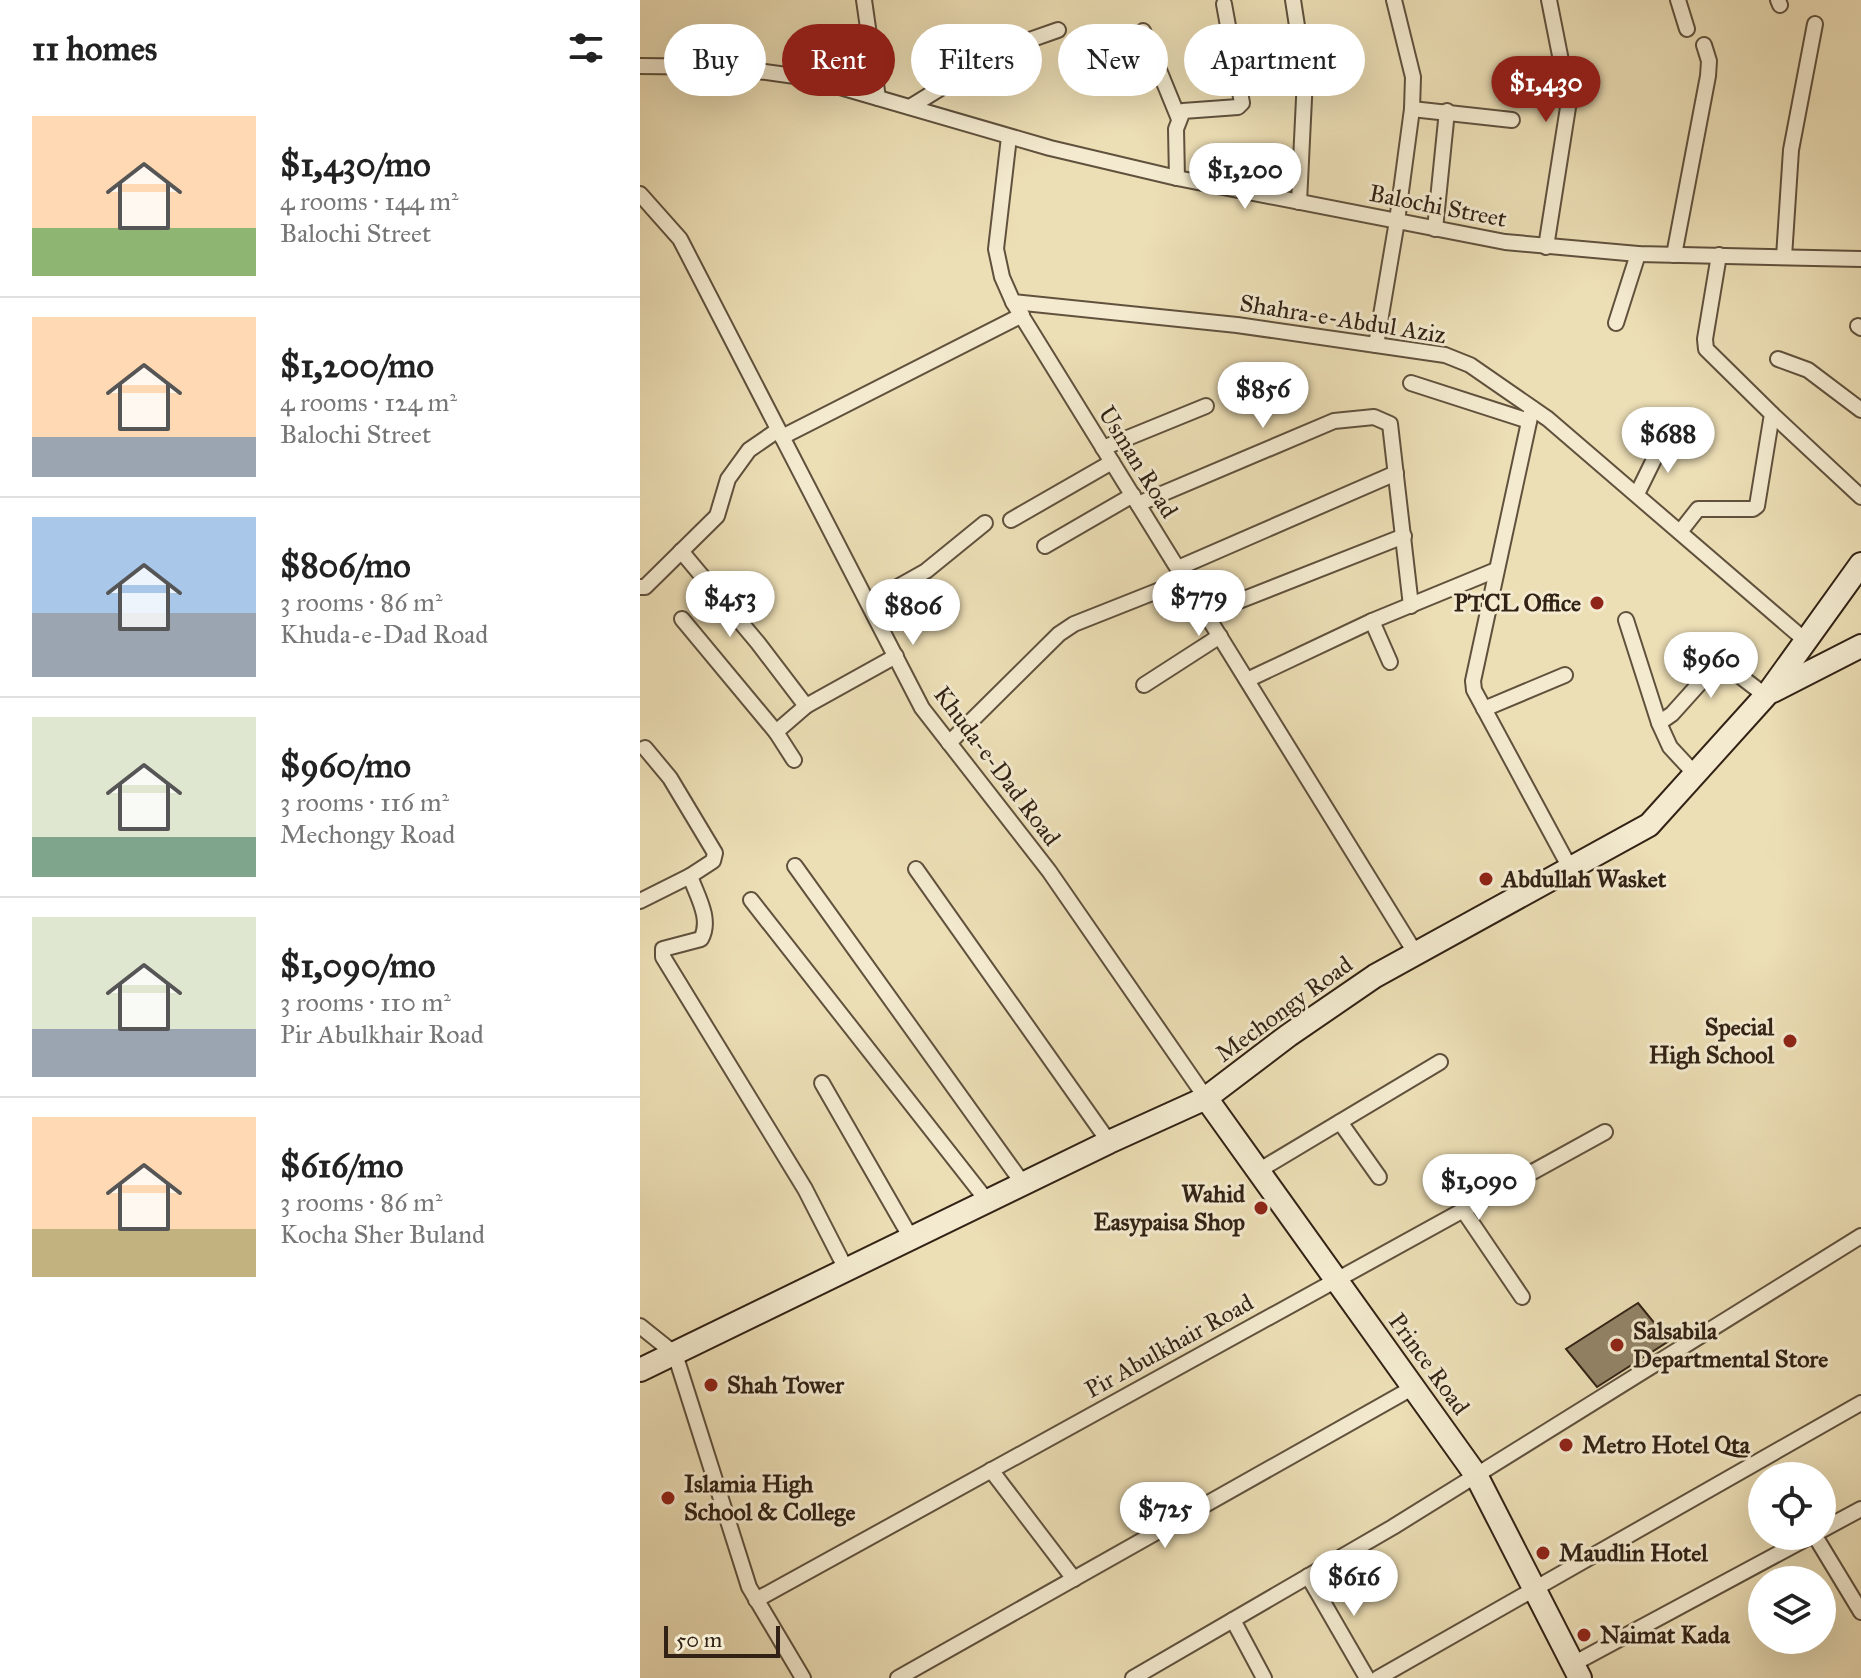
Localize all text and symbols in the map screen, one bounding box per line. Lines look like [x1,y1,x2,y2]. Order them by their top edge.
chip: Buy [664,24,766,96]
chip: Rent [782,24,895,96]
chip: Filters [911,24,1042,96]
chip: New [1058,24,1168,96]
chip: Apartment [1184,24,1365,96]
icon: filters [564,26,608,70]
text: 11 homes [32,28,157,69]
pin: $1,430 [1481,56,1611,124]
text: $1,430 [1509,66,1583,98]
pin: $1,200 [1180,143,1310,211]
text: $1,430/mo [280,144,431,185]
icon: home [96,148,192,244]
text: $1,200 [1207,153,1283,185]
street label: Balochi Street [1367,178,1510,234]
text: 4 rooms · 144 m² [280,185,459,217]
text: Balochi Street [280,217,431,249]
street label: Shahra-e-Abdul Aziz [1238,288,1448,350]
text: $1,200/mo [280,345,434,386]
icon: home [96,349,192,445]
pin: $856 [1216,362,1310,430]
text: $856 [1236,372,1290,404]
text: 4 rooms · 124 m² [280,386,457,418]
street label: Usman Road [1092,400,1184,524]
pin: $688 [1621,407,1715,475]
text: $688 [1640,417,1696,449]
text: Balochi Street [280,418,431,450]
text: $806/mo [280,545,411,586]
icon: home [96,549,192,645]
pin: $779 [1152,570,1246,638]
pin: $453 [683,571,777,639]
pin: $806 [866,579,960,647]
text: $779 [1170,580,1228,612]
text: $453 [704,581,756,613]
text: 3 rooms · 86 m² [280,586,443,618]
place label: PTCL Office [1454,588,1581,618]
text: $806 [884,589,942,621]
marker: PTCL Office [1588,594,1606,612]
text: Khuda-e-Dad Road [280,618,488,650]
pin: $960 [1664,632,1758,700]
text: $960 [1682,642,1740,674]
street label: Khuda-e-Dad Road [927,680,1067,852]
text: $960/mo [280,745,411,786]
icon: home [96,749,192,845]
text: 3 rooms · 116 m² [280,786,449,818]
text: Mechongy Road [280,818,455,850]
place label: Abdullah Wasket [1500,864,1667,894]
marker: Abdullah Wasket [1477,870,1495,888]
text: $1,090/mo [280,945,435,986]
icon: home [96,949,192,1045]
street label: Mechongy Road [1210,949,1358,1069]
text: 3 rooms · 110 m² [280,986,451,1018]
place label: Special High School [1649,1012,1775,1070]
text: Pir Abulkhair Road [280,1018,484,1050]
marker: Special High School [1781,1032,1799,1050]
text: $616/mo [280,1145,403,1186]
icon: home [96,1149,192,1245]
pin: $1,090 [1414,1154,1544,1222]
text: $1,090 [1441,1164,1517,1196]
place label: Wahid Easypaisa Shop [1094,1179,1246,1237]
text: 3 rooms · 86 m² [280,1186,443,1218]
marker: Wahid Easypaisa Shop [1252,1199,1270,1217]
text: Kocha Sher Buland [280,1218,485,1250]
street label: Pir Abulkhair Road [1079,1287,1259,1405]
street label: Prince Road [1382,1307,1476,1421]
place label: Salsabila Departmental Store [1633,1316,1828,1374]
marker: Salsabila Departmental Store [1608,1336,1626,1354]
place label: Shah Tower [727,1370,845,1400]
marker: Shah Tower [702,1376,720,1394]
place label: Metro Hotel Qta [1582,1430,1751,1460]
marker: Metro Hotel Qta [1557,1436,1575,1454]
map controls [1748,1462,1836,1654]
button: locate [1748,1462,1836,1550]
place label: Islamia High School & College [684,1469,855,1527]
pin: $725 [1118,1482,1212,1550]
marker: Islamia High School & College [659,1489,677,1507]
text: $725 [1138,1492,1192,1524]
place label: Maudlin Hotel [1559,1538,1708,1568]
marker: Maudlin Hotel [1534,1544,1552,1562]
pin: $616 [1307,1550,1401,1618]
text: $616 [1328,1560,1380,1592]
button: layers [1748,1566,1836,1654]
place label: Naimat Kada [1600,1620,1731,1650]
scale bar [664,1622,780,1658]
text: 50 m [676,1626,722,1653]
marker: Naimat Kada [1575,1626,1593,1644]

